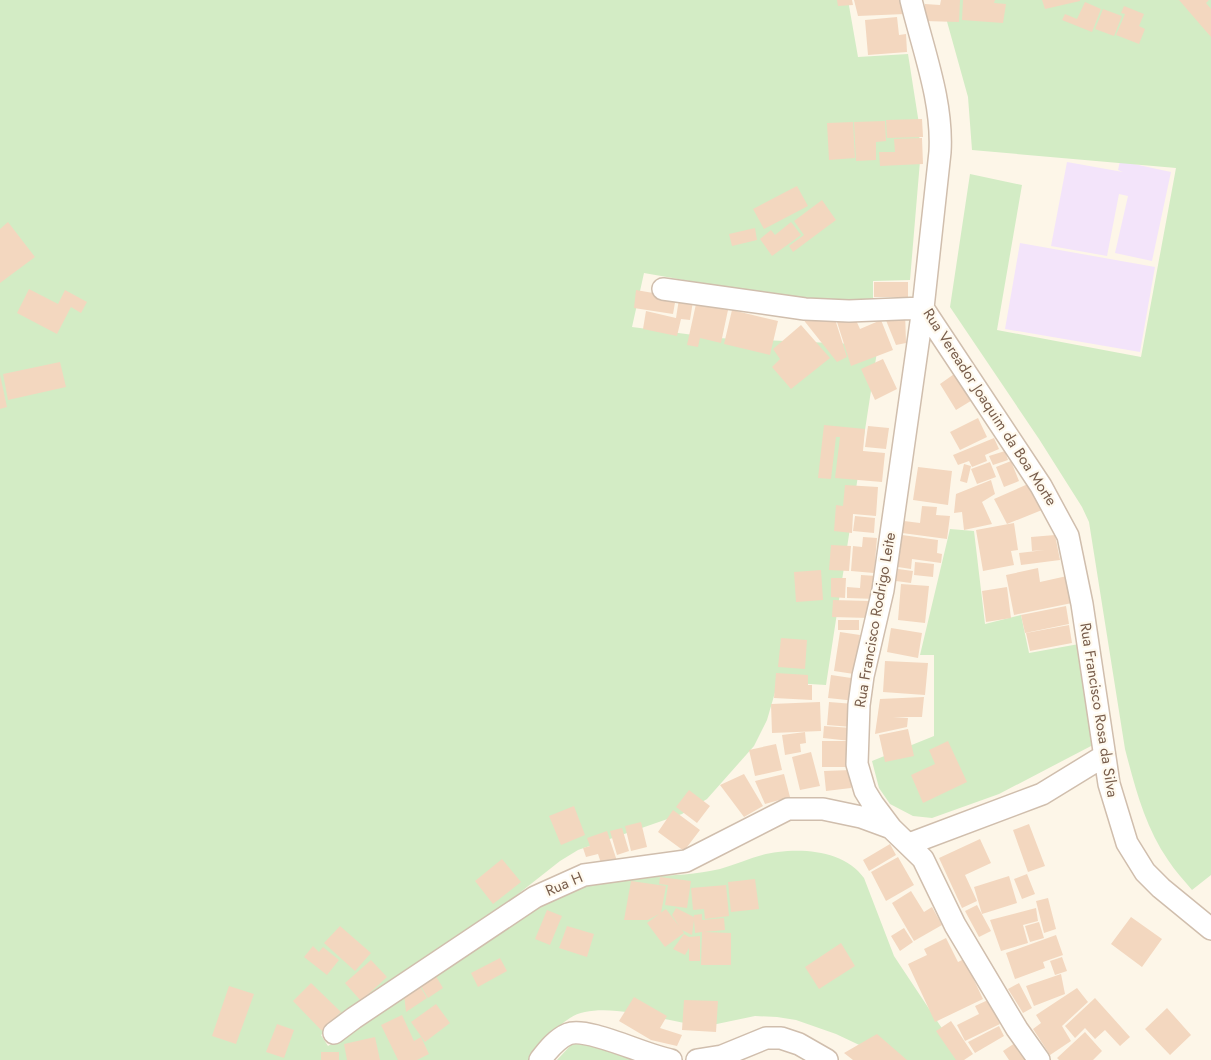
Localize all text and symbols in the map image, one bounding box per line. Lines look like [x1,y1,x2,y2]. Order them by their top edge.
street label: Rua Vereador Joaquim da Boa Morte [918,304,1062,510]
street label: Rua Francisco Rodrigo Leite [849,530,901,709]
street label: Rua Francisco Rosa da Silva [1074,621,1124,799]
street label: Rua H [542,866,586,902]

